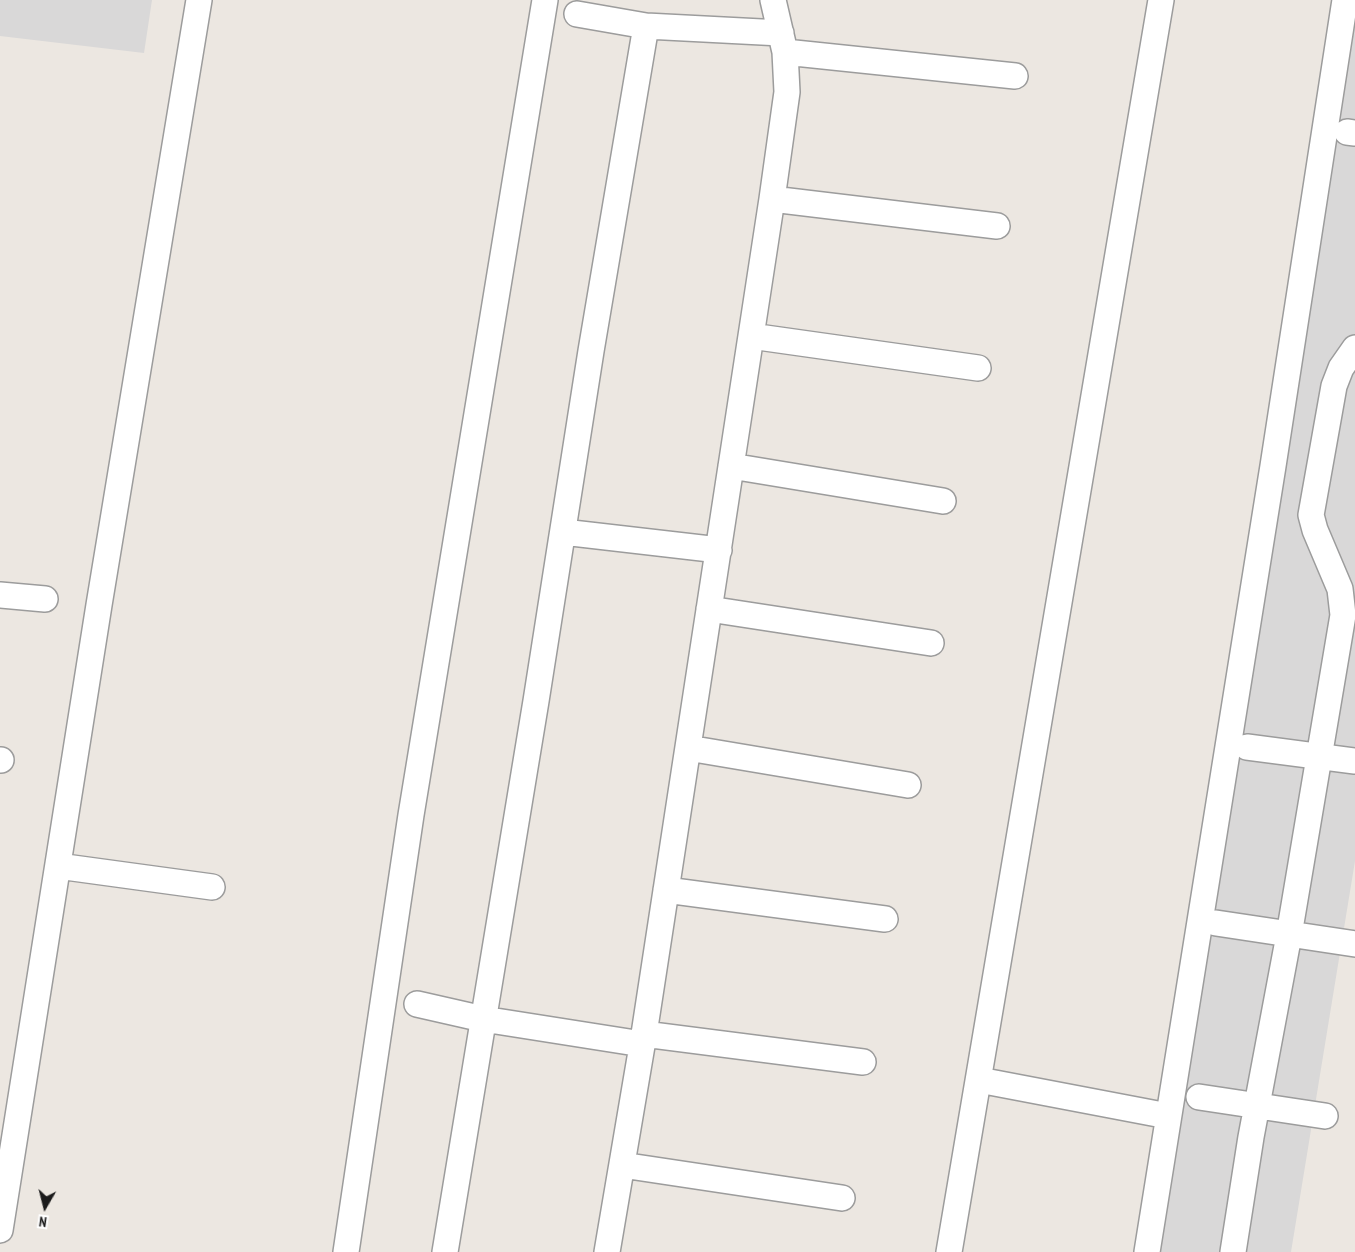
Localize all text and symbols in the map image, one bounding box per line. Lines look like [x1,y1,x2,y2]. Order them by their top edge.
north arrow [20,1182,70,1232]
text: N [38,1212,48,1231]

